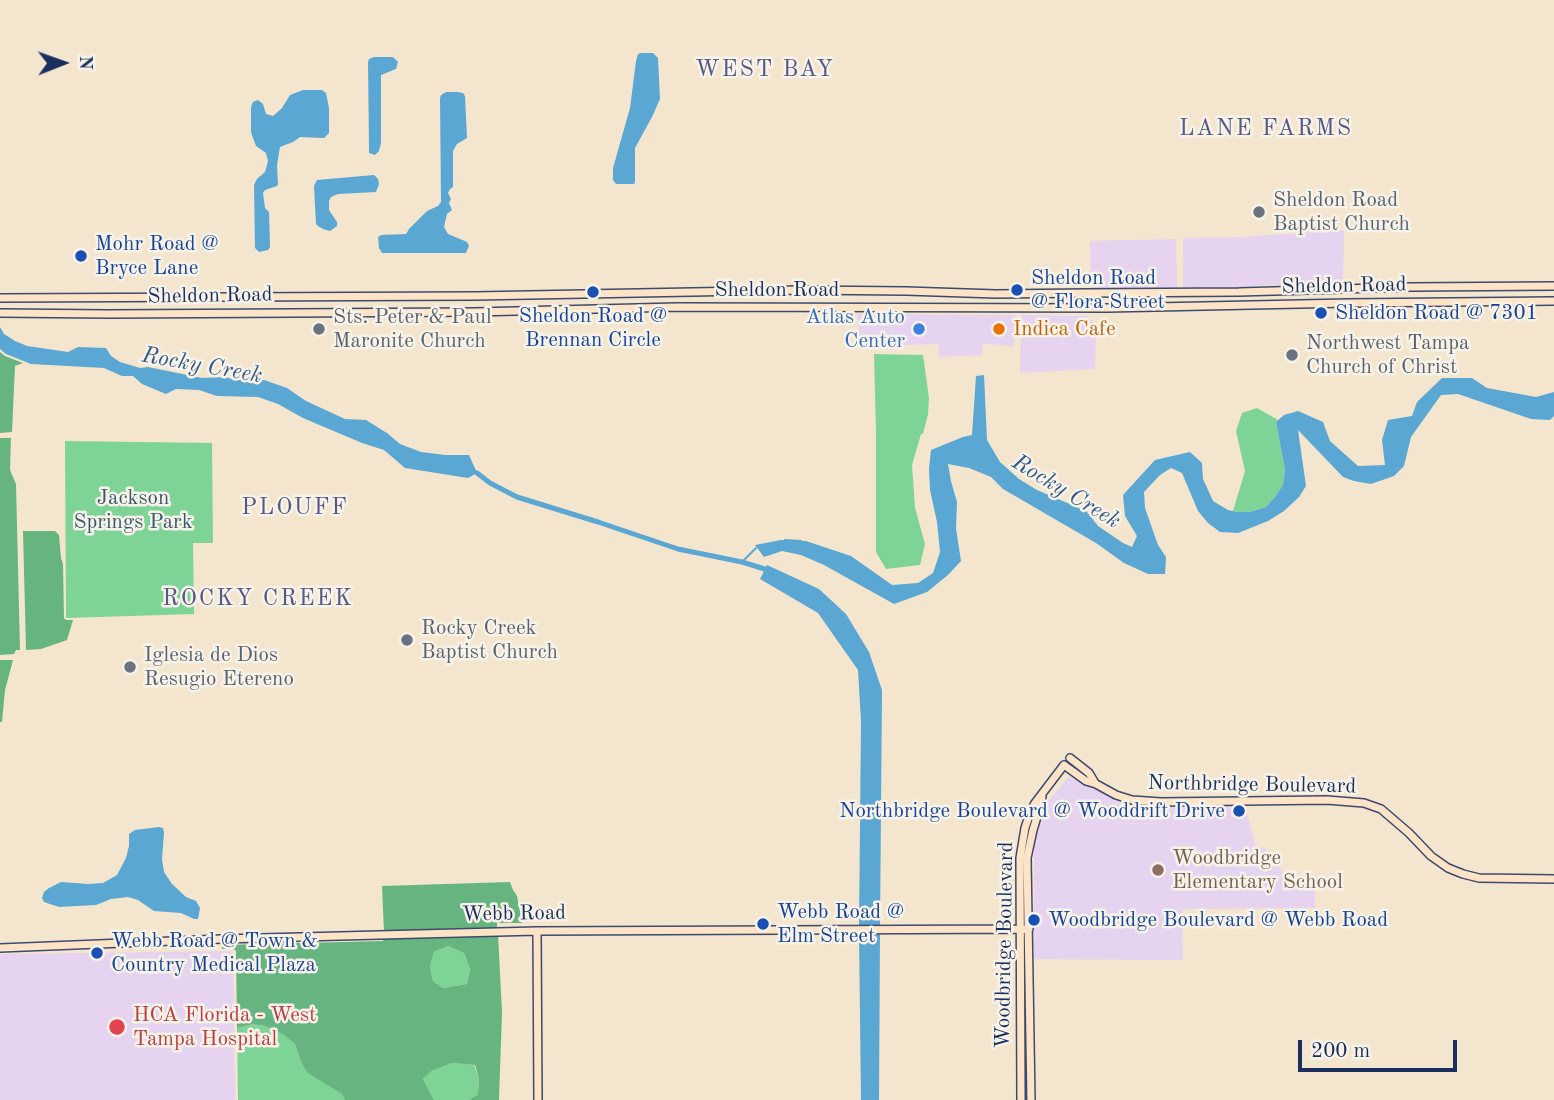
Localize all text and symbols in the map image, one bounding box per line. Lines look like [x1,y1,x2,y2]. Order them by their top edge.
north arrow [28,28,98,98]
text: N [75,55,94,70]
district label: WEST BAY [696,56,834,84]
district label: LANE FARMS [1180,115,1352,143]
place label: Sheldon Road Baptist Church [1273,187,1410,237]
marker: Sheldon Road Baptist Church [1251,204,1267,220]
place label: Mohr Road @ Bryce Lane [95,231,219,281]
marker: Mohr Road @ Bryce Lane [73,248,89,264]
place label: Sheldon Road @ Flora Street [1031,265,1165,315]
street label: Sheldon Road [1281,272,1407,300]
street label: Sheldon Road [714,277,840,303]
street label: Sheldon Road [147,282,273,310]
marker: Sheldon Road @ Flora Street [1009,282,1025,298]
marker: Sheldon Road @ Brennan Circle [585,284,601,300]
place label: Sheldon Road @ 7301 [1335,300,1538,326]
place label: Sheldon Road @ Brennan Circle [519,303,667,353]
place label: Sts. Peter & Paul Maronite Church [333,304,492,354]
place label: Atlas Auto Center [806,304,905,354]
marker: Sheldon Road @ 7301 [1313,305,1329,321]
place label: Indica Cafe [1013,316,1116,342]
marker: Sts. Peter & Paul Maronite Church [311,321,327,337]
marker: Atlas Auto Center [911,321,927,337]
marker: Indica Cafe [991,321,1007,337]
place label: Northwest Tampa Church of Christ [1306,330,1469,380]
water label: Rocky Creek [140,342,264,390]
marker: Northwest Tampa Church of Christ [1284,347,1300,363]
water label: Rocky Creek [1007,449,1125,535]
park label: Jackson Springs Park [73,485,193,535]
district label: PLOUFF [242,494,348,522]
district label: ROCKY CREEK [164,585,352,613]
place label: Rocky Creek Baptist Church [421,615,558,665]
marker: Rocky Creek Baptist Church [399,632,415,648]
place label: Iglesia de Dios Resugio Etereno [144,642,294,692]
marker: Iglesia de Dios Resugio Etereno [122,659,138,675]
street label: Northbridge Boulevard [1147,771,1357,799]
place label: Northbridge Boulevard @ Wooddrift Drive [839,798,1225,824]
marker: Northbridge Boulevard @ Wooddrift Drive [1231,803,1247,819]
street label: Woodbridge Boulevard [991,841,1019,1049]
place label: Woodbridge Elementary School [1172,845,1343,895]
marker: Woodbridge Elementary School [1150,862,1166,878]
place label: Webb Road @ Elm Street [777,899,904,949]
street label: Webb Road [462,900,566,928]
place label: Woodbridge Boulevard @ Webb Road [1048,907,1388,933]
marker: Woodbridge Boulevard @ Webb Road [1026,912,1042,928]
marker: Webb Road @ Elm Street [755,916,771,932]
place label: Webb Road @ Town & Country Medical Plaza [111,928,318,978]
marker: Webb Road @ Town & Country Medical Plaza [89,945,105,961]
place label: HCA Florida - West Tampa Hospital [133,1002,316,1052]
marker: HCA Florida - West Tampa Hospital [107,1017,127,1037]
scale bar [1302,1026,1461,1070]
text: 200 m [1311,1041,1370,1062]

